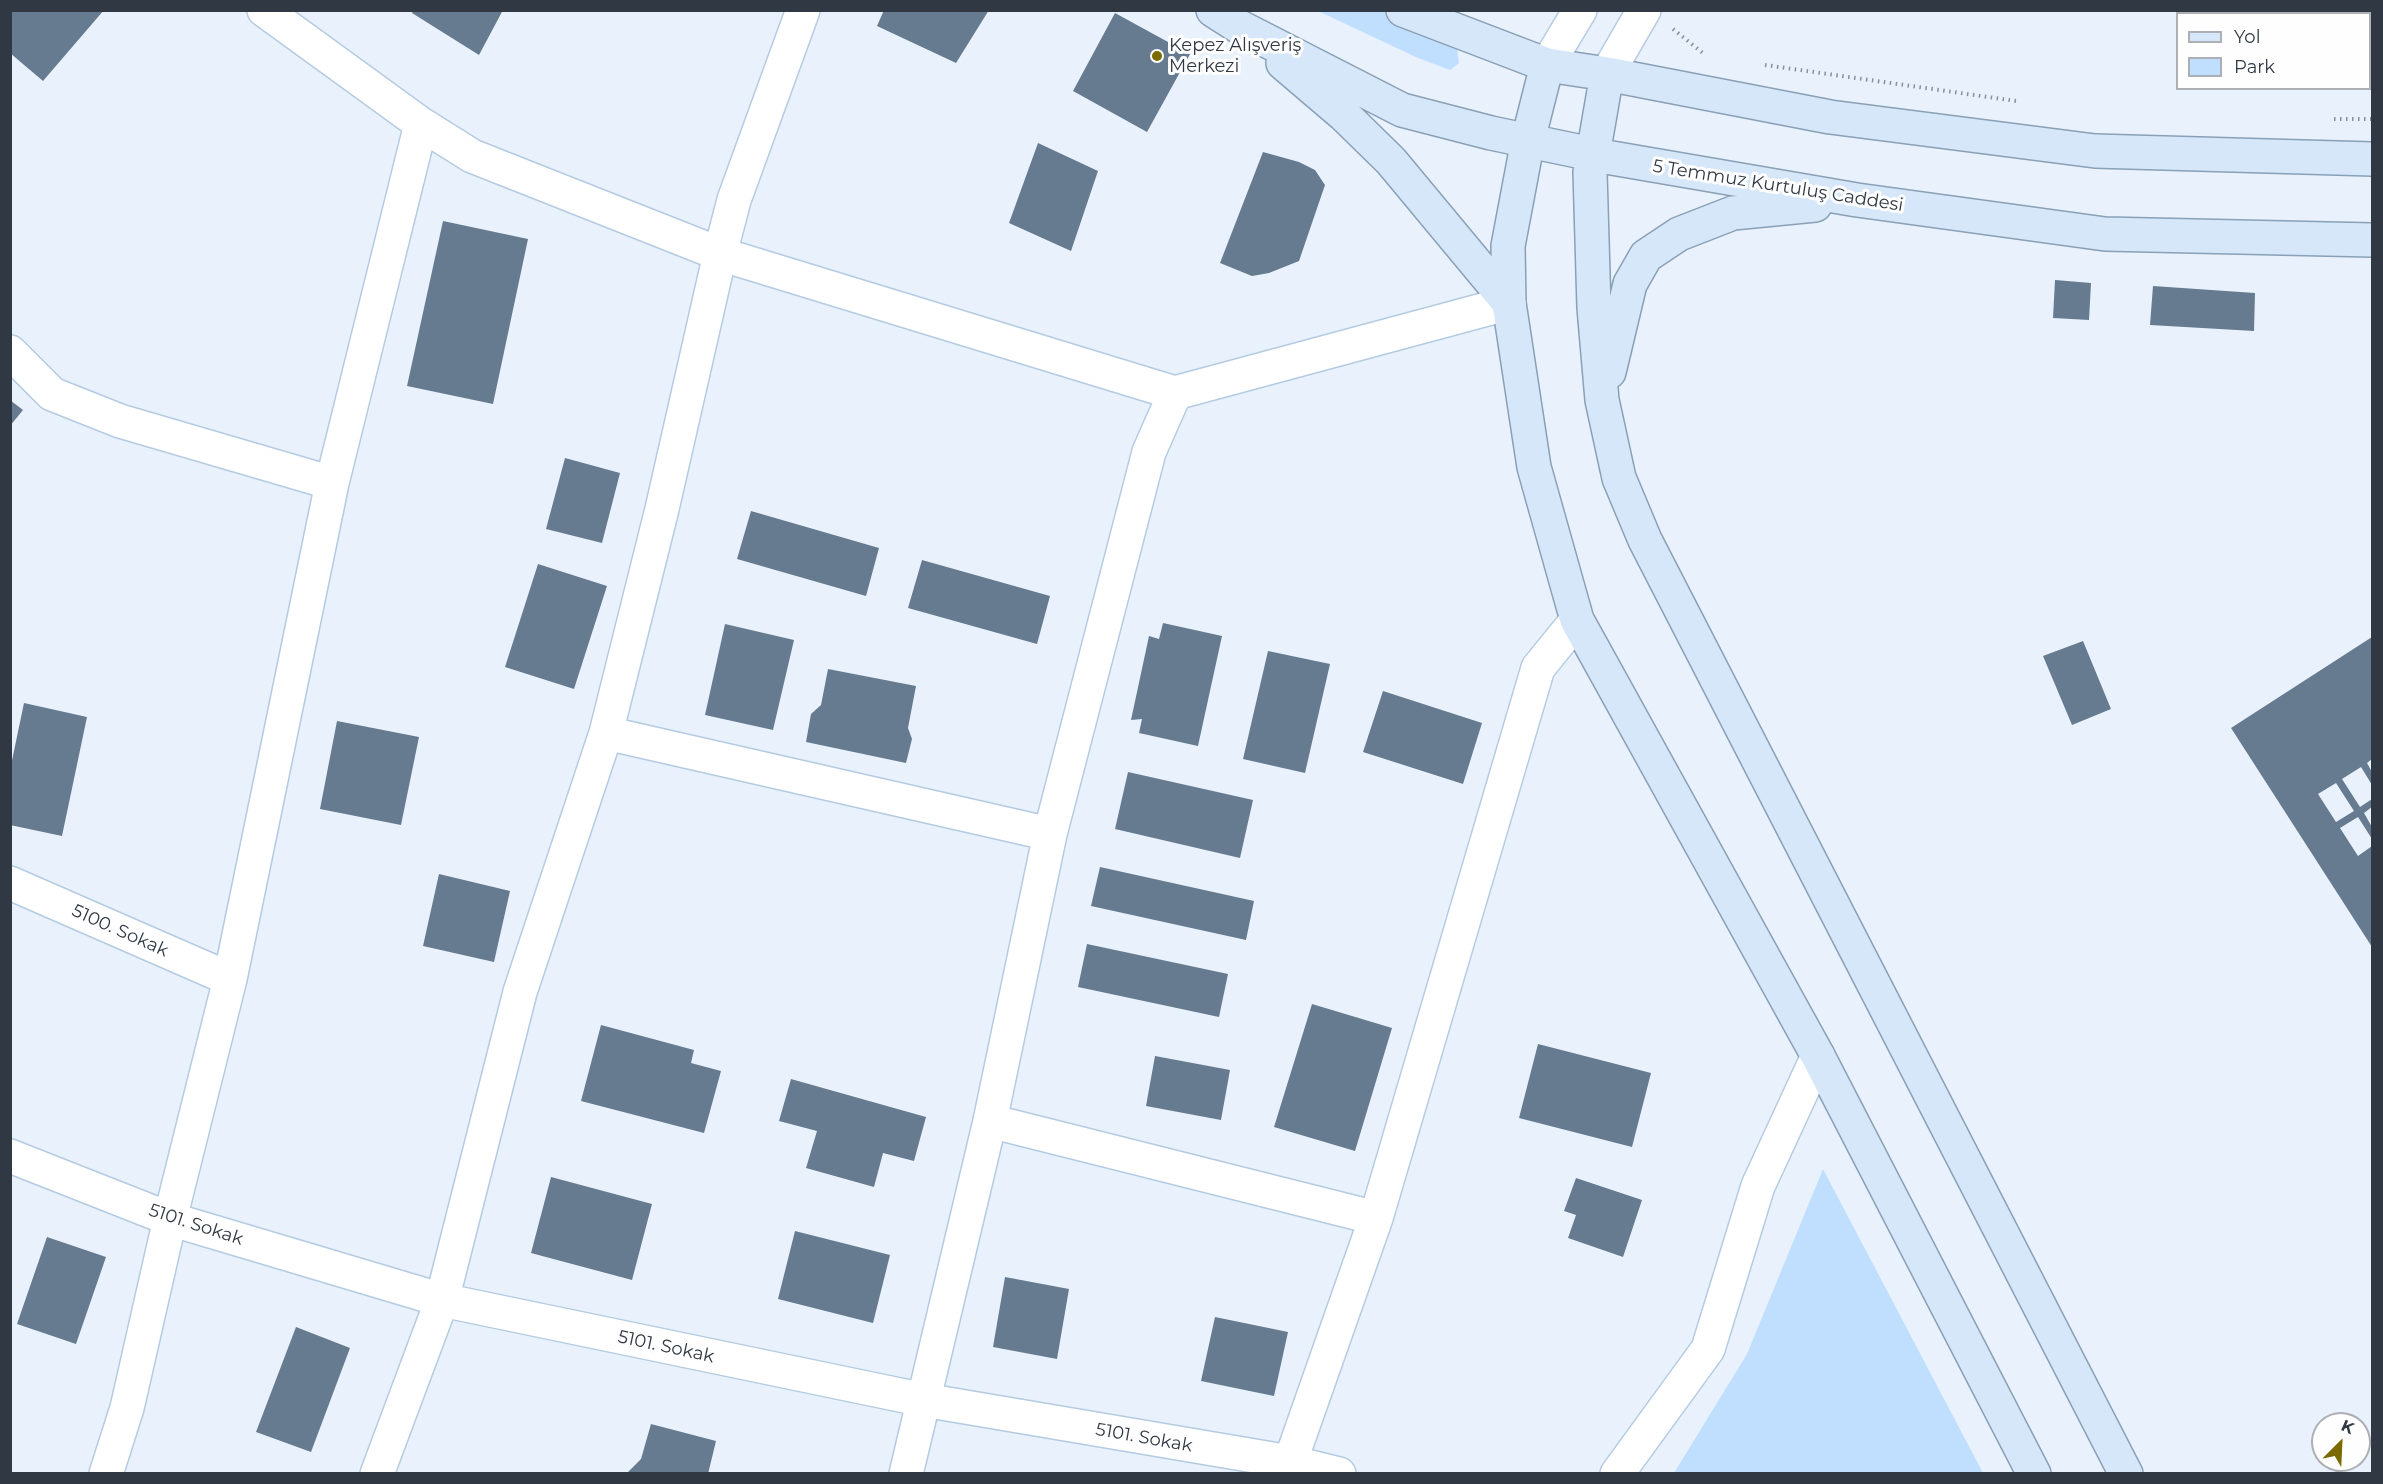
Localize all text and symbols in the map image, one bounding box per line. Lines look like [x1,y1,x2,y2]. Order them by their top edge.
legend [2176,12,2371,90]
text: Yol [2234,26,2260,48]
place label: Kepez Alışveriş Merkezi [1169,35,1301,78]
marker: Kepez Alışveriş Merkezi [1150,49,1164,63]
text: Park [2234,56,2275,78]
street label: 5 Temmuz Kurtuluş Caddesi [1651,156,1905,216]
street label: 5100. Sokak [68,900,172,962]
street label: 5101. Sokak [146,1200,246,1250]
street label: 5101. Sokak [616,1326,716,1368]
north arrow [2311,1412,2371,1472]
text: K [2338,1416,2357,1438]
street label: 5101. Sokak [1094,1419,1194,1457]

